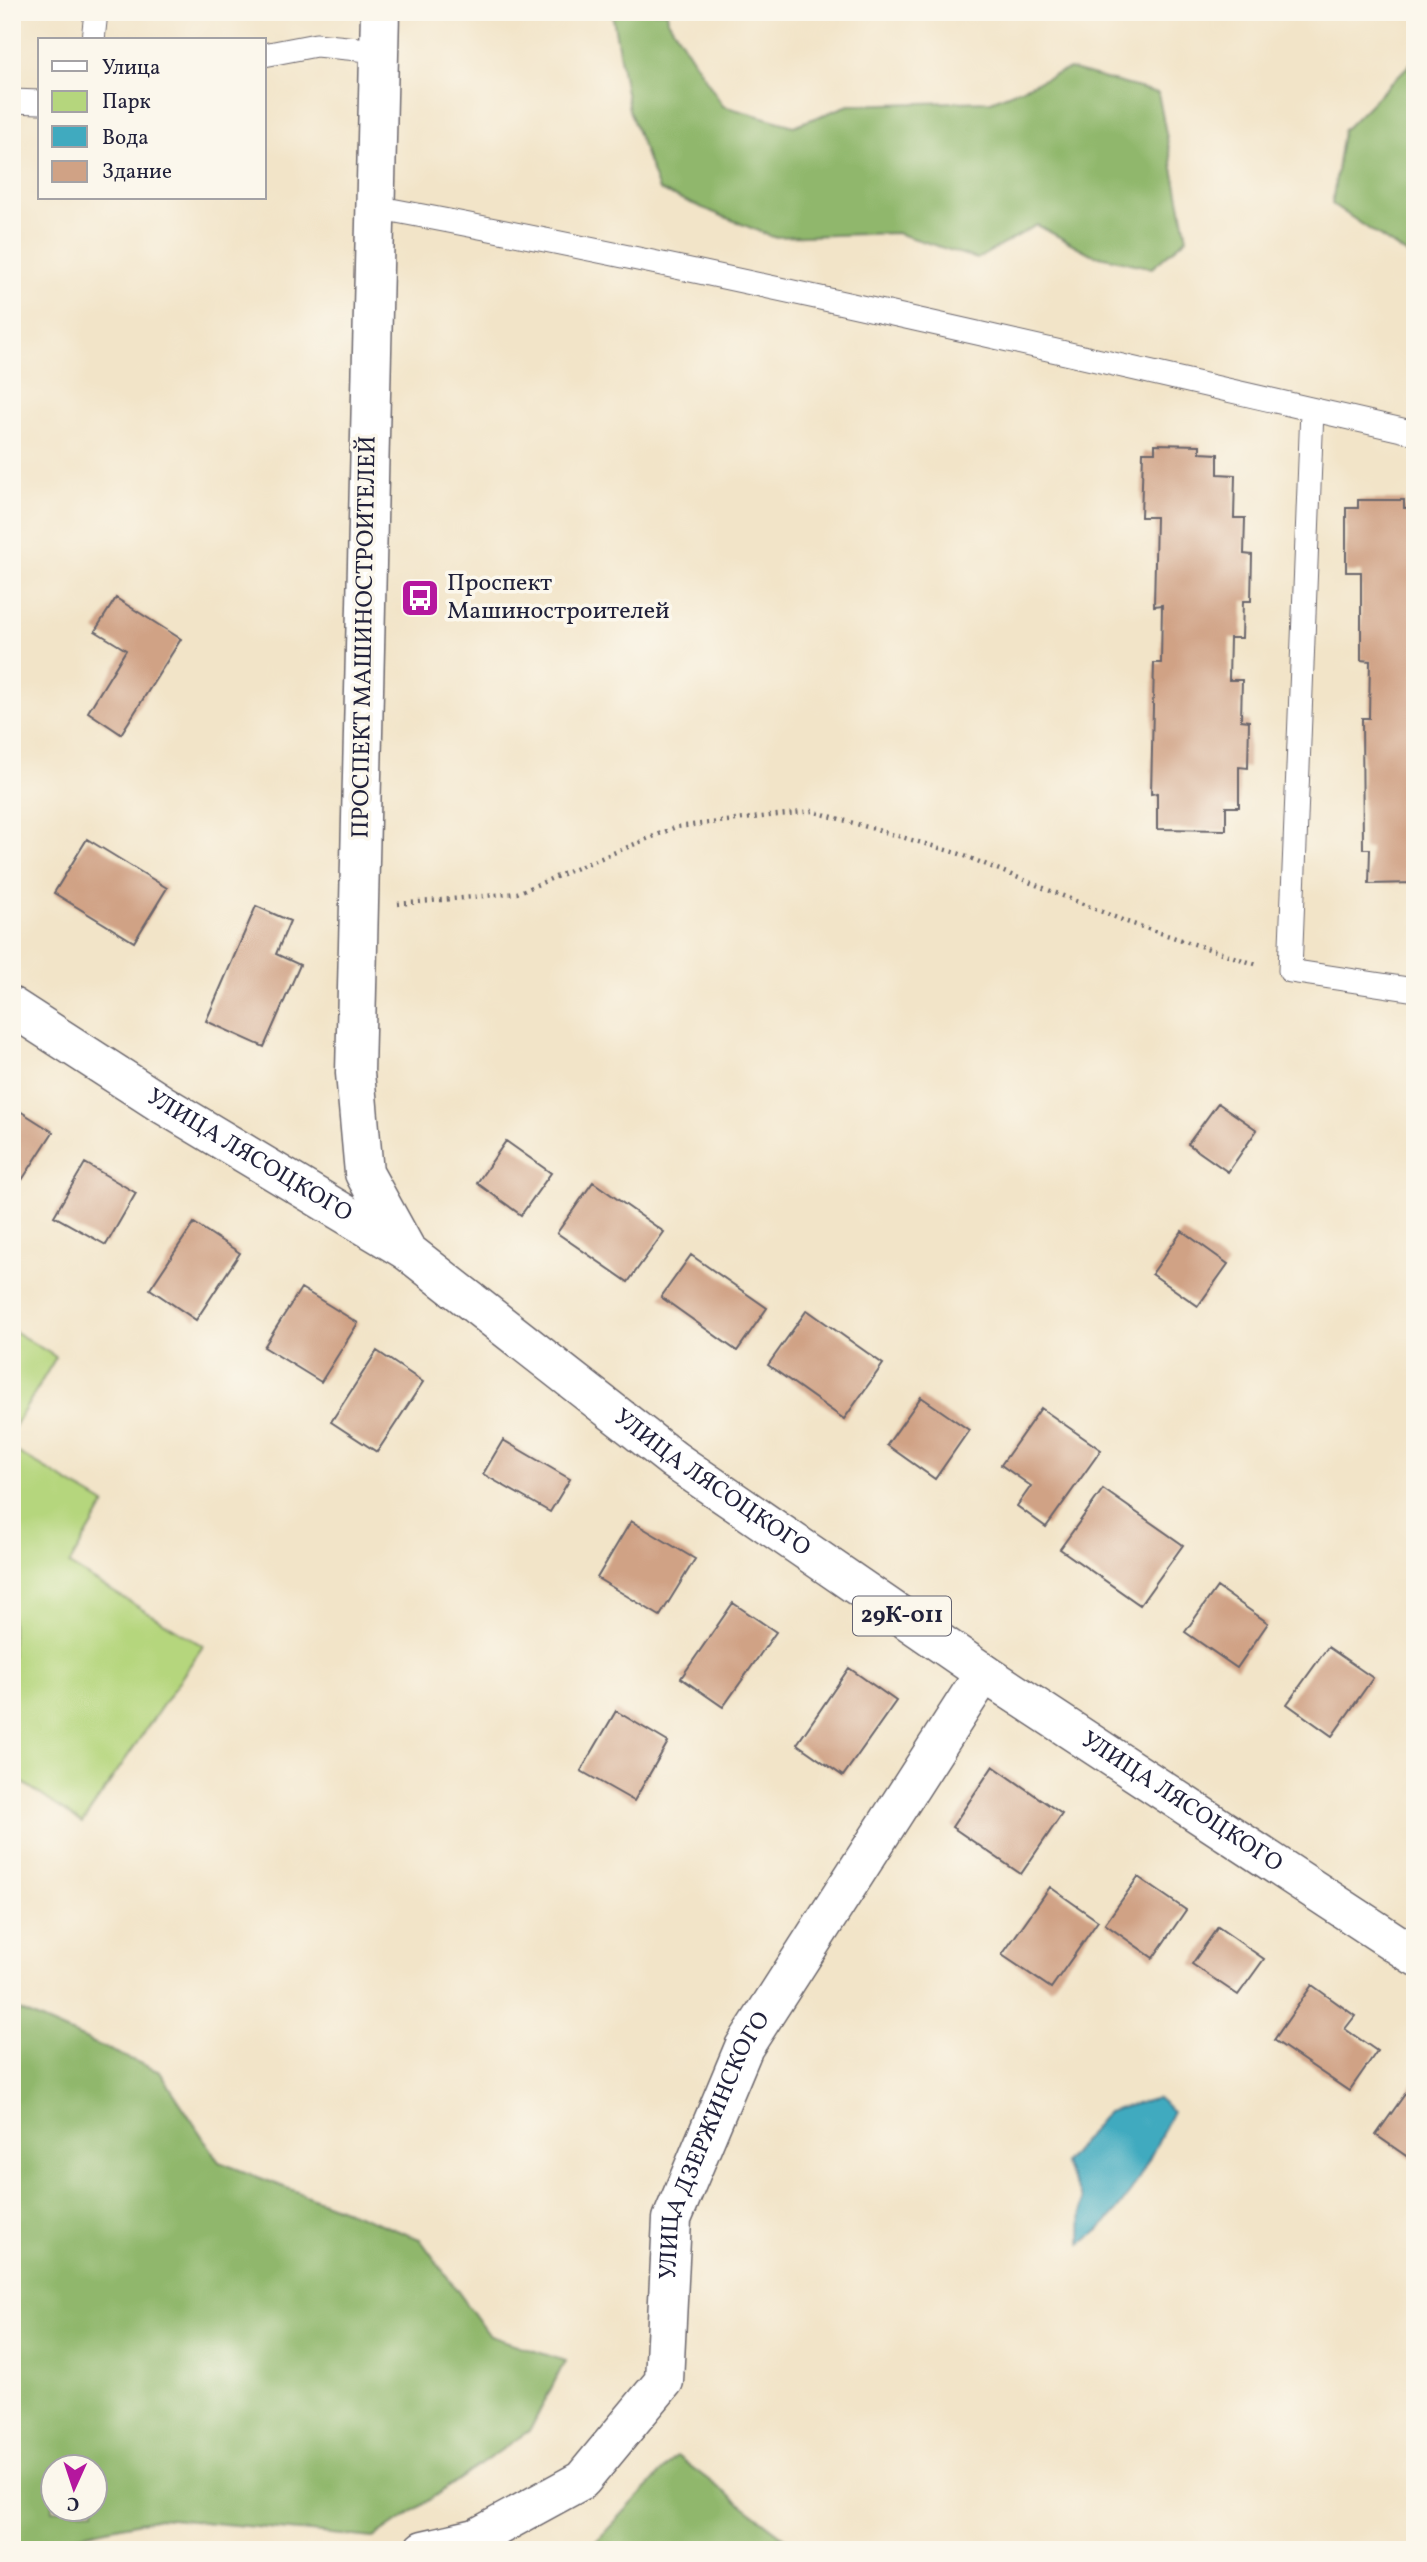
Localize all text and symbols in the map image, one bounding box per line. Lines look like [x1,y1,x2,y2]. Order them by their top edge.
legend [38,38,266,200]
text: Улица [102,54,160,83]
text: Парк [102,88,151,117]
text: Вода [102,124,149,153]
text: Здание [102,158,172,187]
street label: ПРОСПЕКТ МАШИНОСТРОИТЕЛЕЙ [344,435,386,839]
place label: Проспект Машиностроителей [447,567,670,629]
bus stop icon: Проспект Машиностроителей [399,577,441,619]
street label: УЛИЦА ЛЯСОЦКОГО [139,1081,358,1231]
street label: УЛИЦА ЛЯСОЦКОГО [606,1401,817,1566]
road number: 29К-011 [853,1596,951,1636]
street label: УЛИЦА ЛЯСОЦКОГО [1074,1724,1289,1881]
street label: УЛИЦА ДЗЕРЖИНСКОГО [652,2005,779,2281]
north arrow [38,2454,108,2524]
text: С [66,2490,80,2516]

